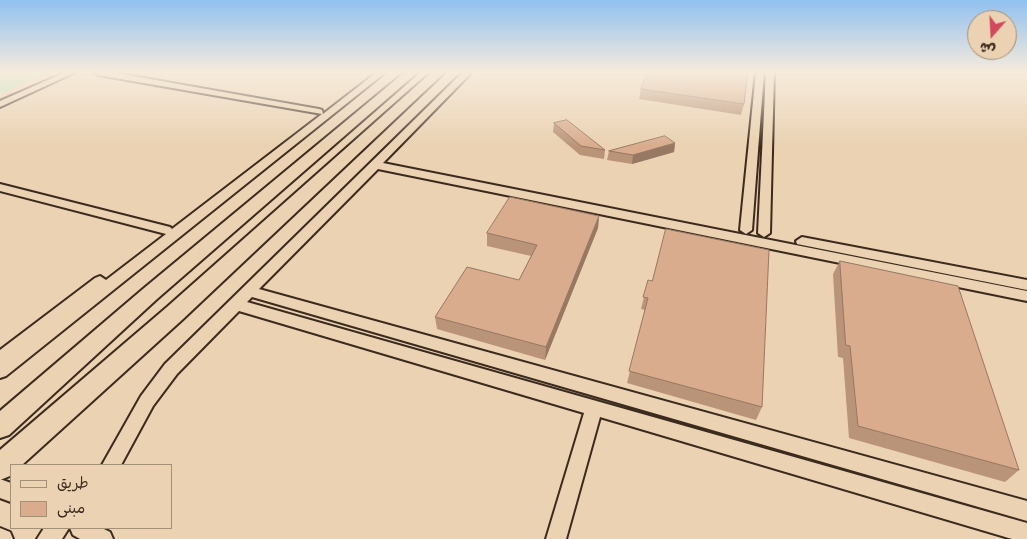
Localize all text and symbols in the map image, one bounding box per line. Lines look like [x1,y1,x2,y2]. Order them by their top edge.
north arrow [967,10,1017,60]
text: ش [977,37,998,59]
legend [10,464,172,529]
text: طريق [57,474,89,494]
text: مبنى [57,499,85,519]

